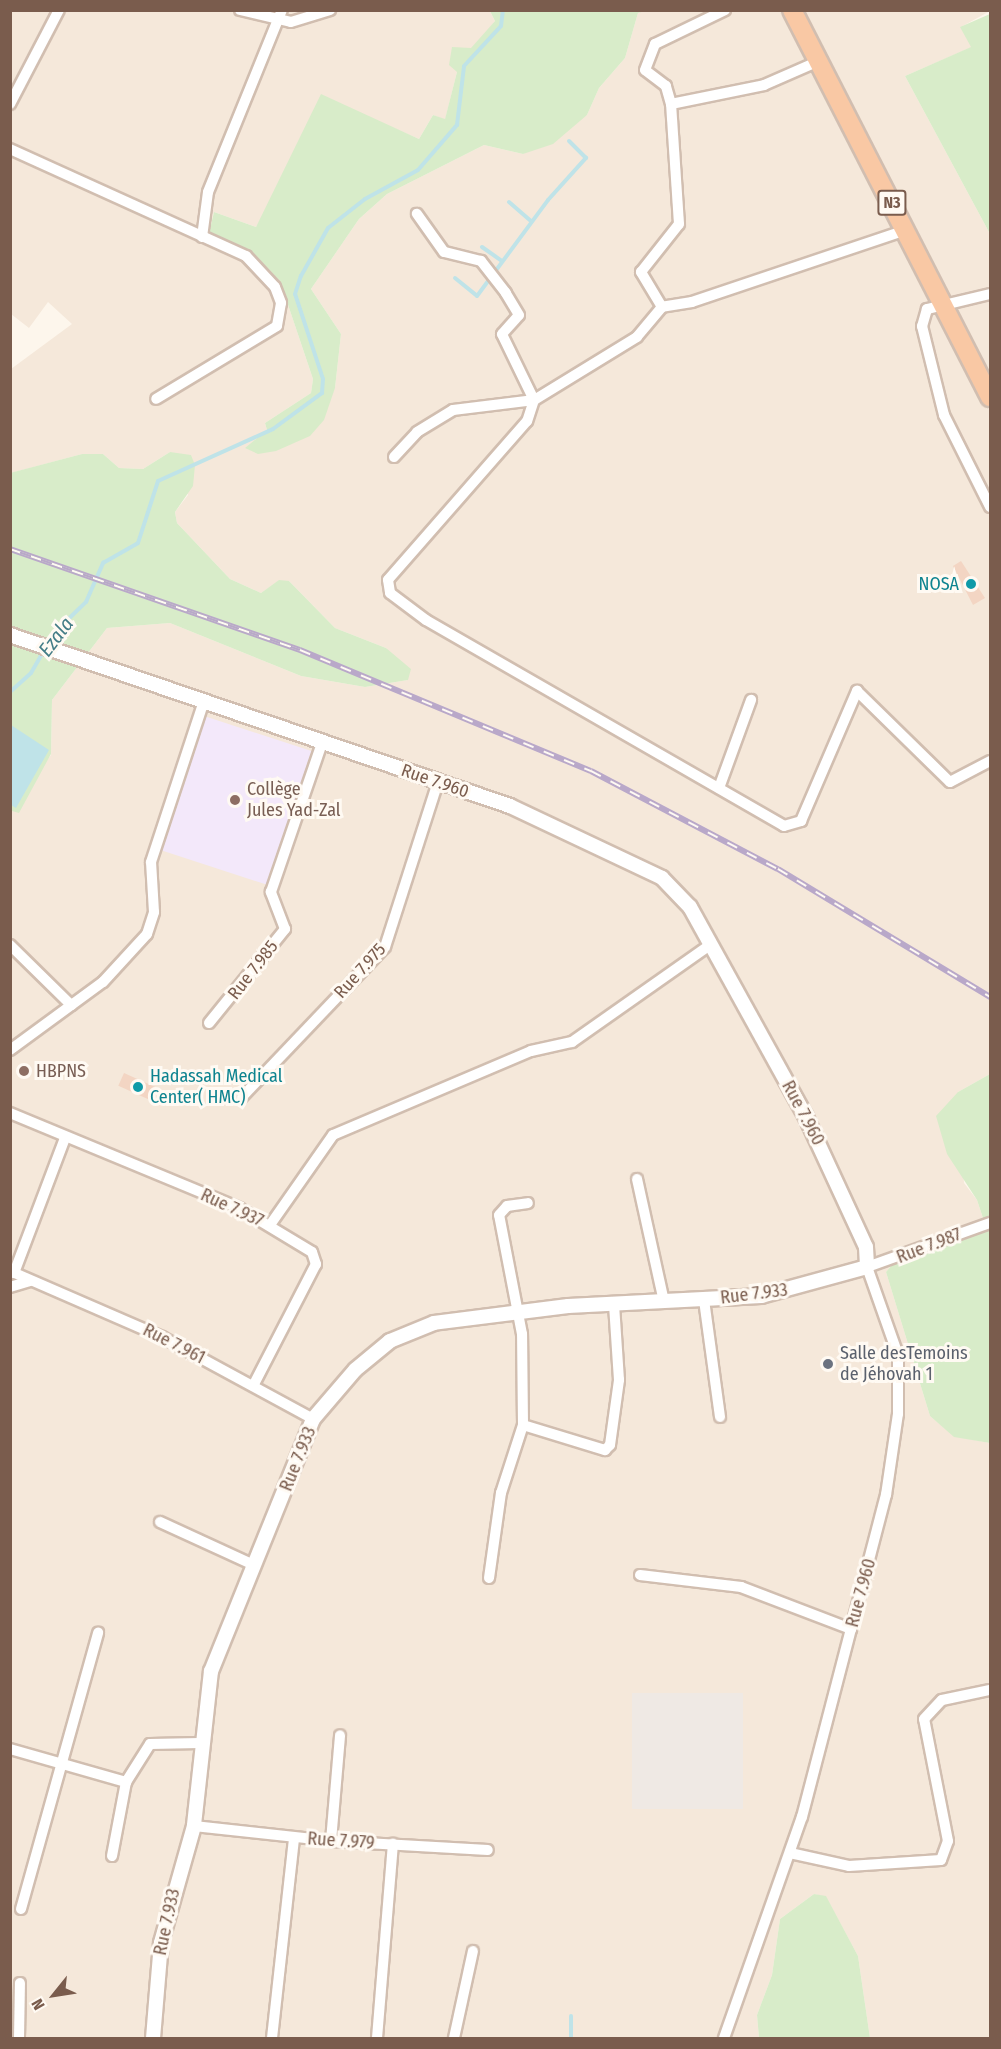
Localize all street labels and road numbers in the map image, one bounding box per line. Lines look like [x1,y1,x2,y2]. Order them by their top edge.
road number: N3 [877,190,907,216]
street label: Rue 7.960 [398,759,472,803]
street label: Rue 7.985 [223,936,283,1004]
street label: Rue 7.975 [330,939,390,1003]
street label: Rue 7.960 [777,1077,829,1149]
street label: Rue 7.937 [197,1184,267,1232]
street label: Rue 7.987 [893,1224,965,1268]
street label: Rue 7.933 [719,1279,789,1309]
street label: Rue 7.961 [139,1319,209,1369]
street label: Rue 7.933 [275,1424,321,1494]
street label: Rue 7.960 [842,1556,880,1630]
street label: Rue 7.979 [307,1828,375,1854]
street label: Rue 7.933 [149,1887,185,1957]

